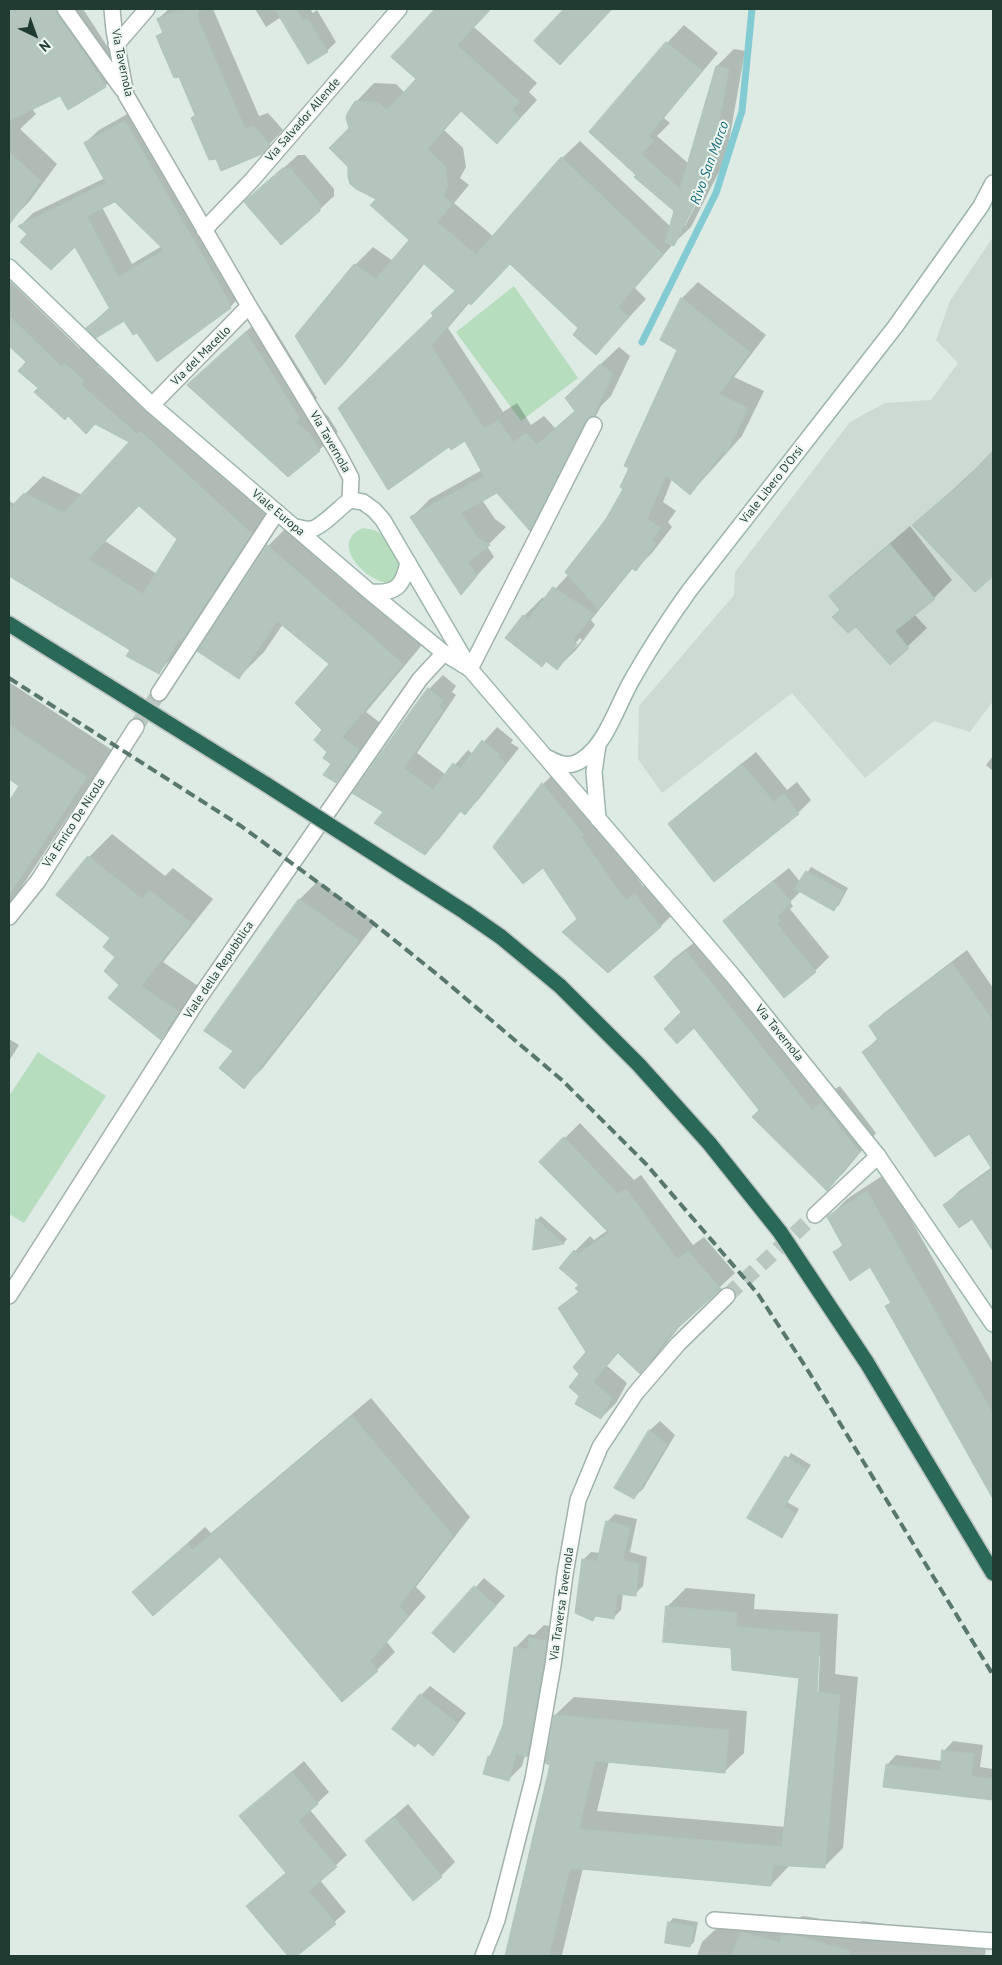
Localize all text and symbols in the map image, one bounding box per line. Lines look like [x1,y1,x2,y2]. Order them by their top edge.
north arrow [10,10,60,60]
street label: Via Tavernola [108,28,136,98]
text: N [36,36,54,56]
street label: Via Salvador Allende [263,75,343,165]
water label: Rivo San Marco [687,119,733,207]
street label: Via del Macello [168,323,234,389]
street label: Via Tavernola [307,409,353,475]
street label: Viale Libero D'Orsi [737,443,807,527]
street label: Viale Europa [249,487,307,539]
street label: Via Enrico De Nicola [40,776,108,870]
street label: Viale della Repubblica [181,919,257,1021]
street label: Via Tavernola [752,1002,806,1064]
street label: Via Traversa Tavernola [547,1546,577,1662]

